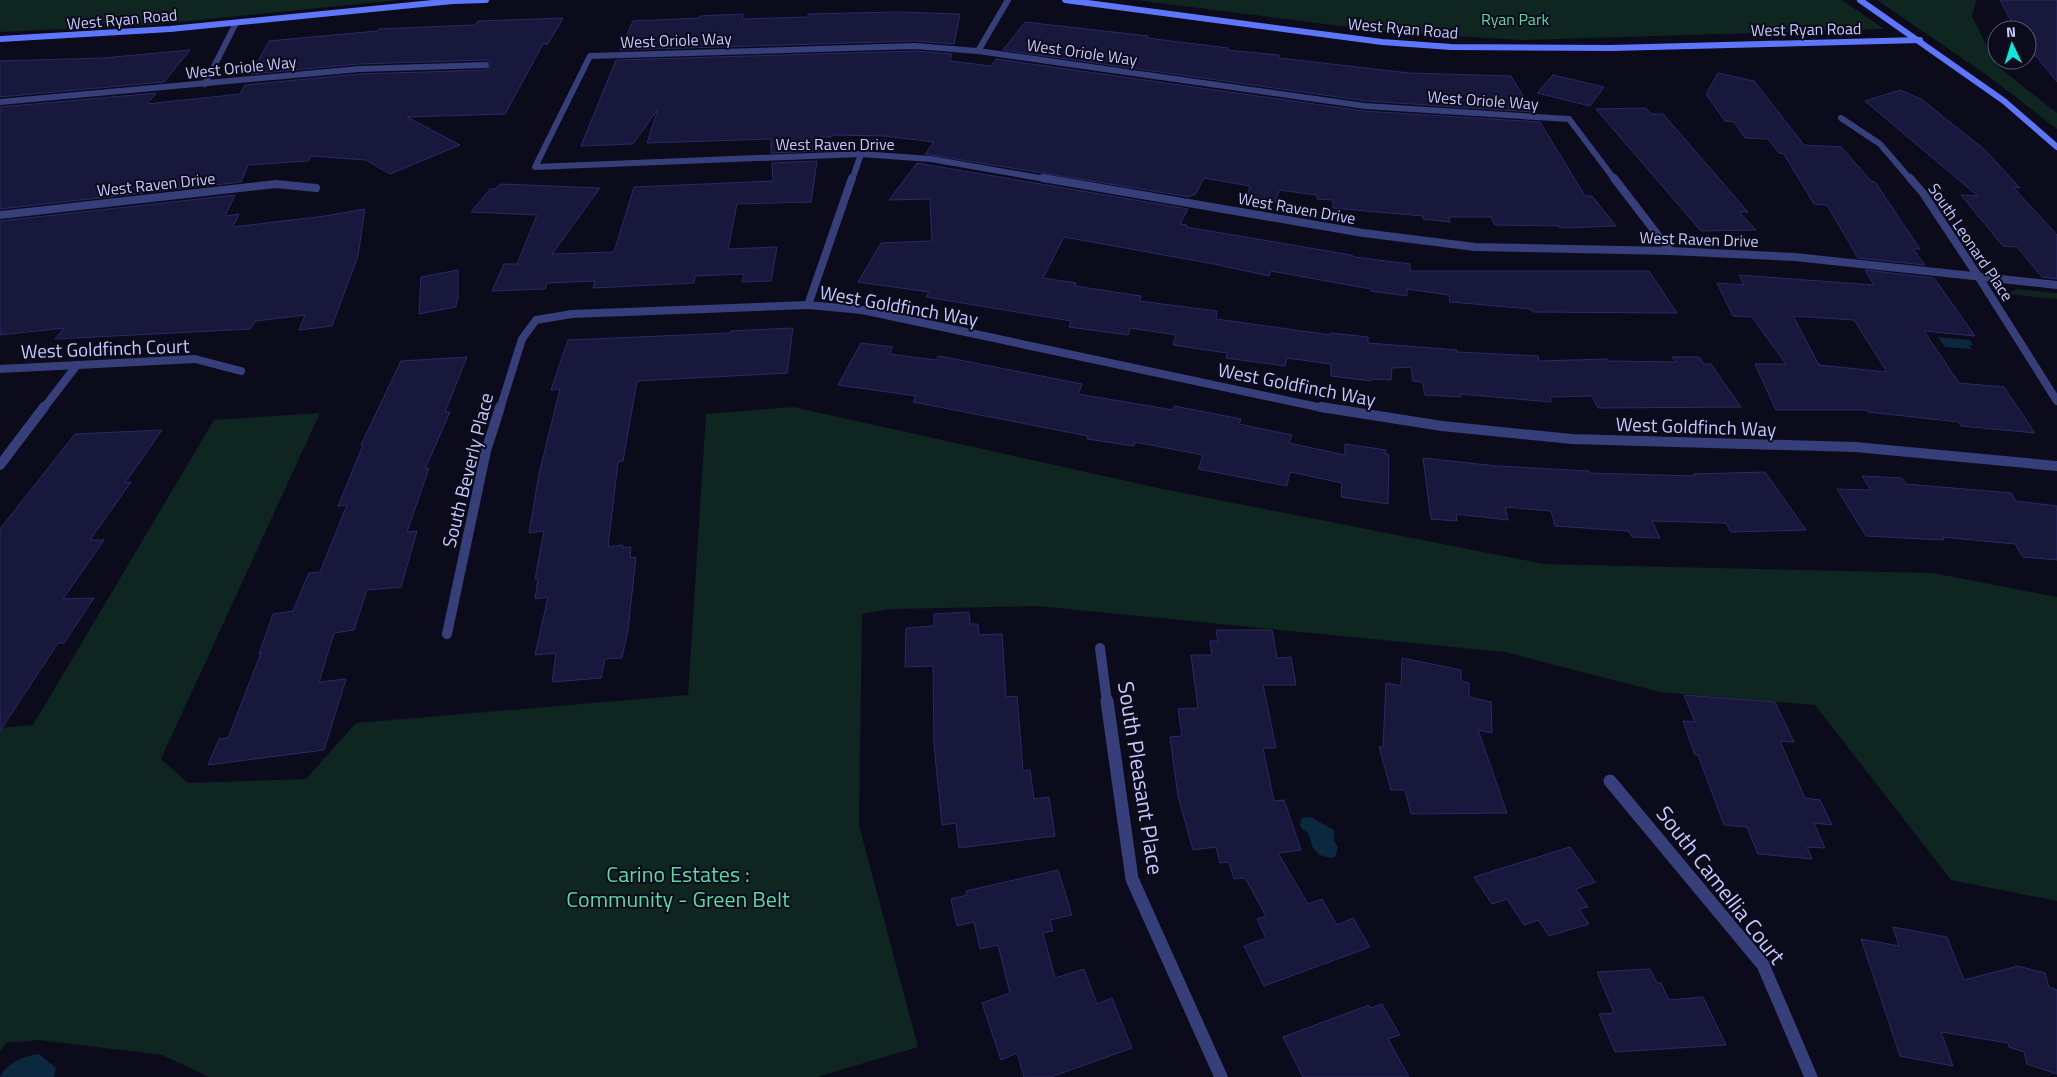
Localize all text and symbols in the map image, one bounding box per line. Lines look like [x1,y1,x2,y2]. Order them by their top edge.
street label: West Ryan Road [66,2,178,36]
park label: Ryan Park [1481,7,1549,31]
street label: West Ryan Road [1347,11,1459,45]
street label: West Ryan Road [1750,16,1862,42]
north arrow [1987,20,2037,70]
text: N [2005,21,2017,42]
street label: West Oriole Way [620,26,732,54]
street label: West Oriole Way [1025,32,1139,72]
street label: West Oriole Way [184,49,298,85]
street label: West Oriole Way [1427,84,1540,116]
street label: West Raven Drive [775,132,895,156]
street label: West Raven Drive [96,166,216,202]
street label: South Leonard Place [1923,178,2019,306]
street label: West Raven Drive [1236,186,1358,230]
street label: West Raven Drive [1639,225,1759,253]
street label: West Goldfinch Way [818,277,980,333]
street label: West Goldfinch Court [20,331,190,365]
street label: West Goldfinch Way [1216,354,1378,414]
street label: South Beverly Place [434,390,500,550]
street label: West Goldfinch Way [1615,409,1777,443]
street label: South Pleasant Place [1109,679,1173,877]
street label: South Camellia Court [1648,798,1794,972]
park label: Carino Estates : Community - Green Belt [566,857,790,916]

